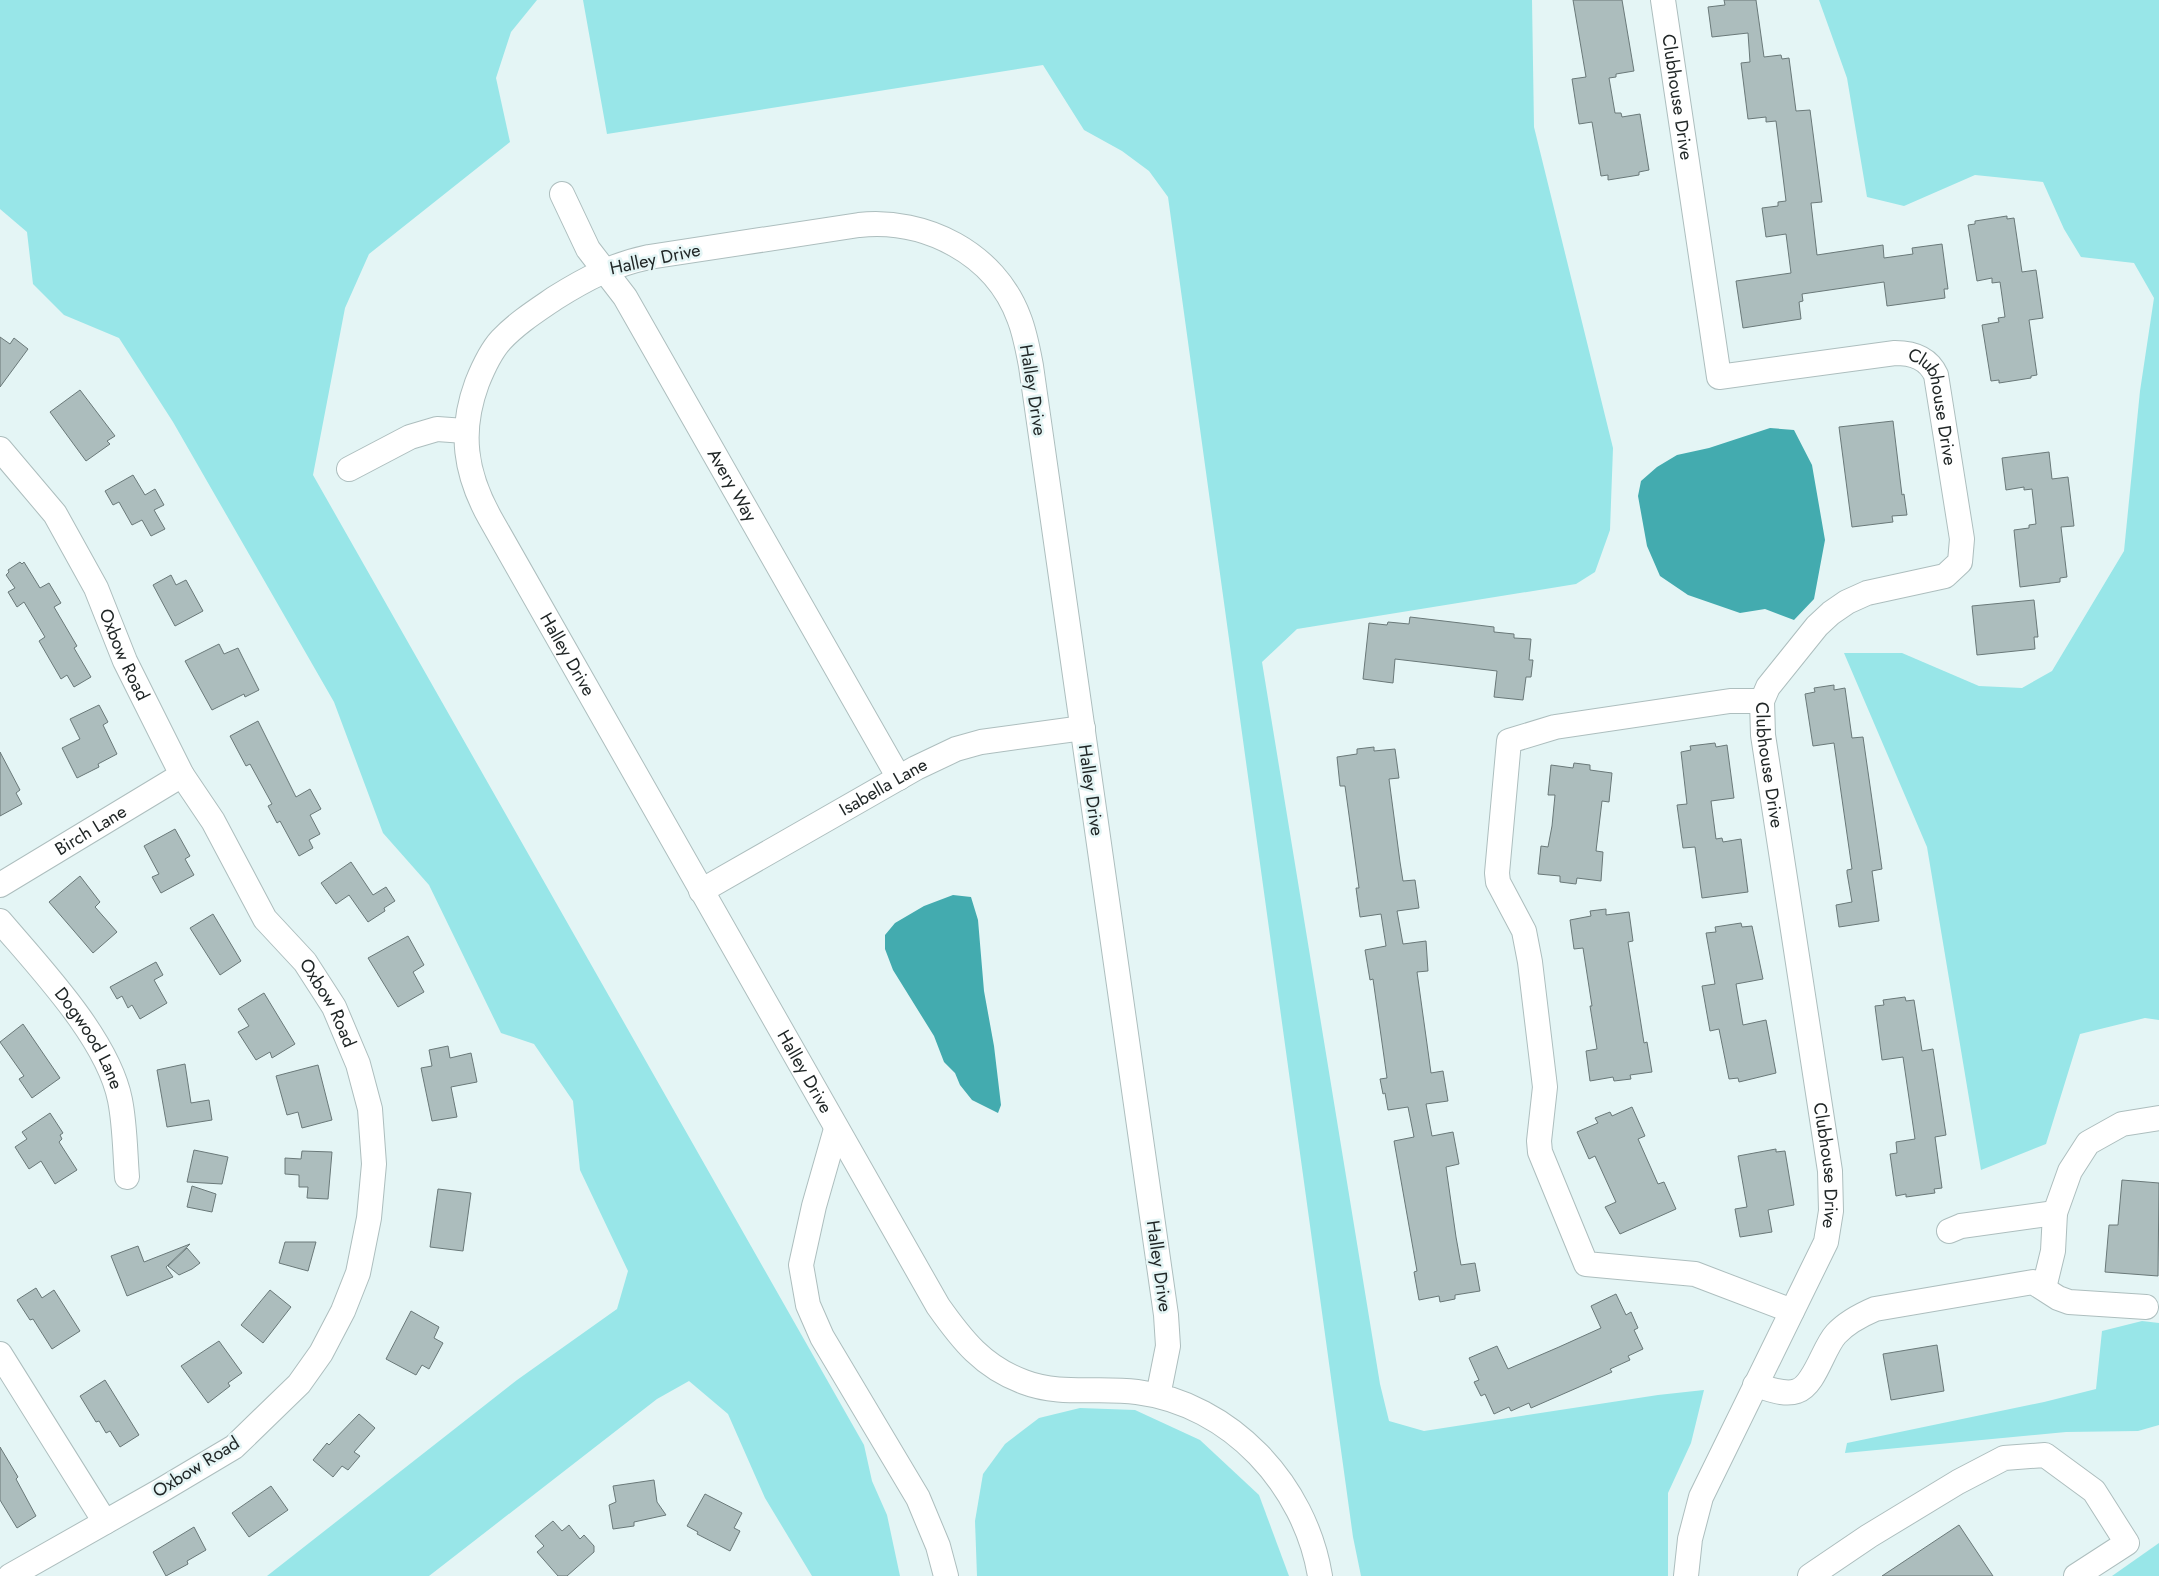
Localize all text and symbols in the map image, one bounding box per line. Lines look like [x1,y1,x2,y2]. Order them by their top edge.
street label: Clubhouse Drive [1655,32,1700,162]
street label: Halley Drive [607,237,703,281]
street label: Halley Drive [1013,342,1053,438]
street label: Clubhouse Drive [1905,342,1963,467]
street label: Avery Way [701,444,763,527]
street label: Oxbow Road [92,605,156,705]
street label: Halley Drive [533,608,602,701]
street label: Clubhouse Drive [1749,702,1790,830]
street label: Halley Drive [1072,743,1110,837]
street label: Isabella Lane [834,751,932,822]
street label: Birch Lane [50,798,132,862]
street label: Oxbow Road [293,953,363,1051]
street label: Dogwood Lane [48,982,129,1093]
street label: Halley Drive [771,1025,839,1118]
street label: Clubhouse Drive [1807,1101,1844,1231]
street label: Halley Drive [1140,1219,1178,1313]
street label: Oxbow Road [148,1430,244,1504]

